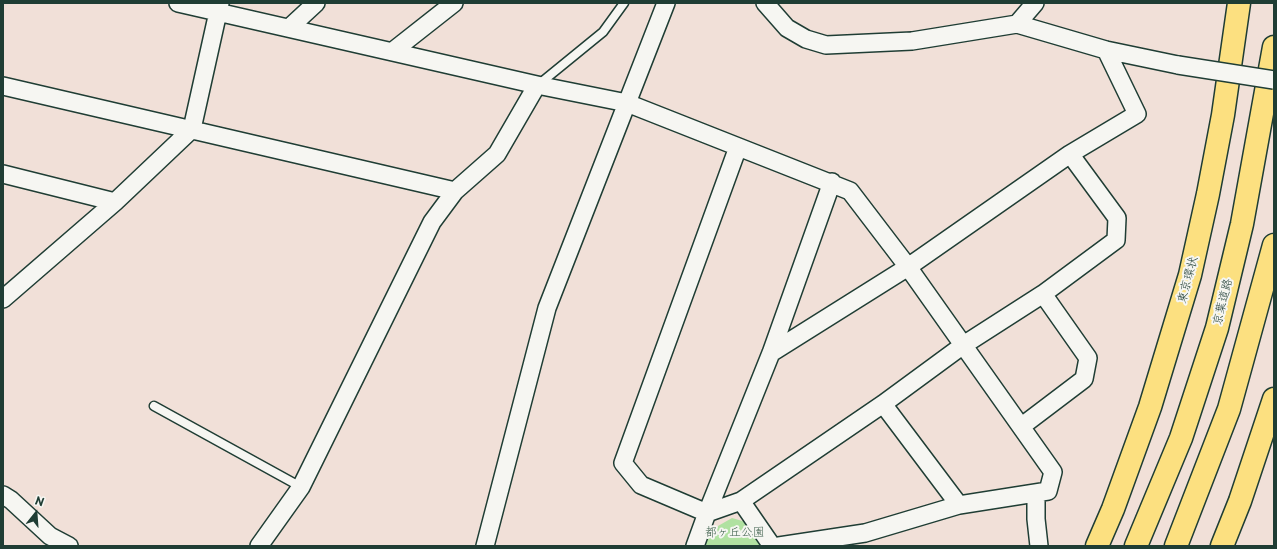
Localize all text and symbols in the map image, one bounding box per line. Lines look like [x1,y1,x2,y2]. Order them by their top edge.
street label: 東京環状 [1175,255,1201,305]
street label: 京葉道路 [1210,277,1236,327]
text: N [33,492,46,510]
north arrow [16,493,56,533]
park label: 都ヶ丘公園 [705,526,765,540]

